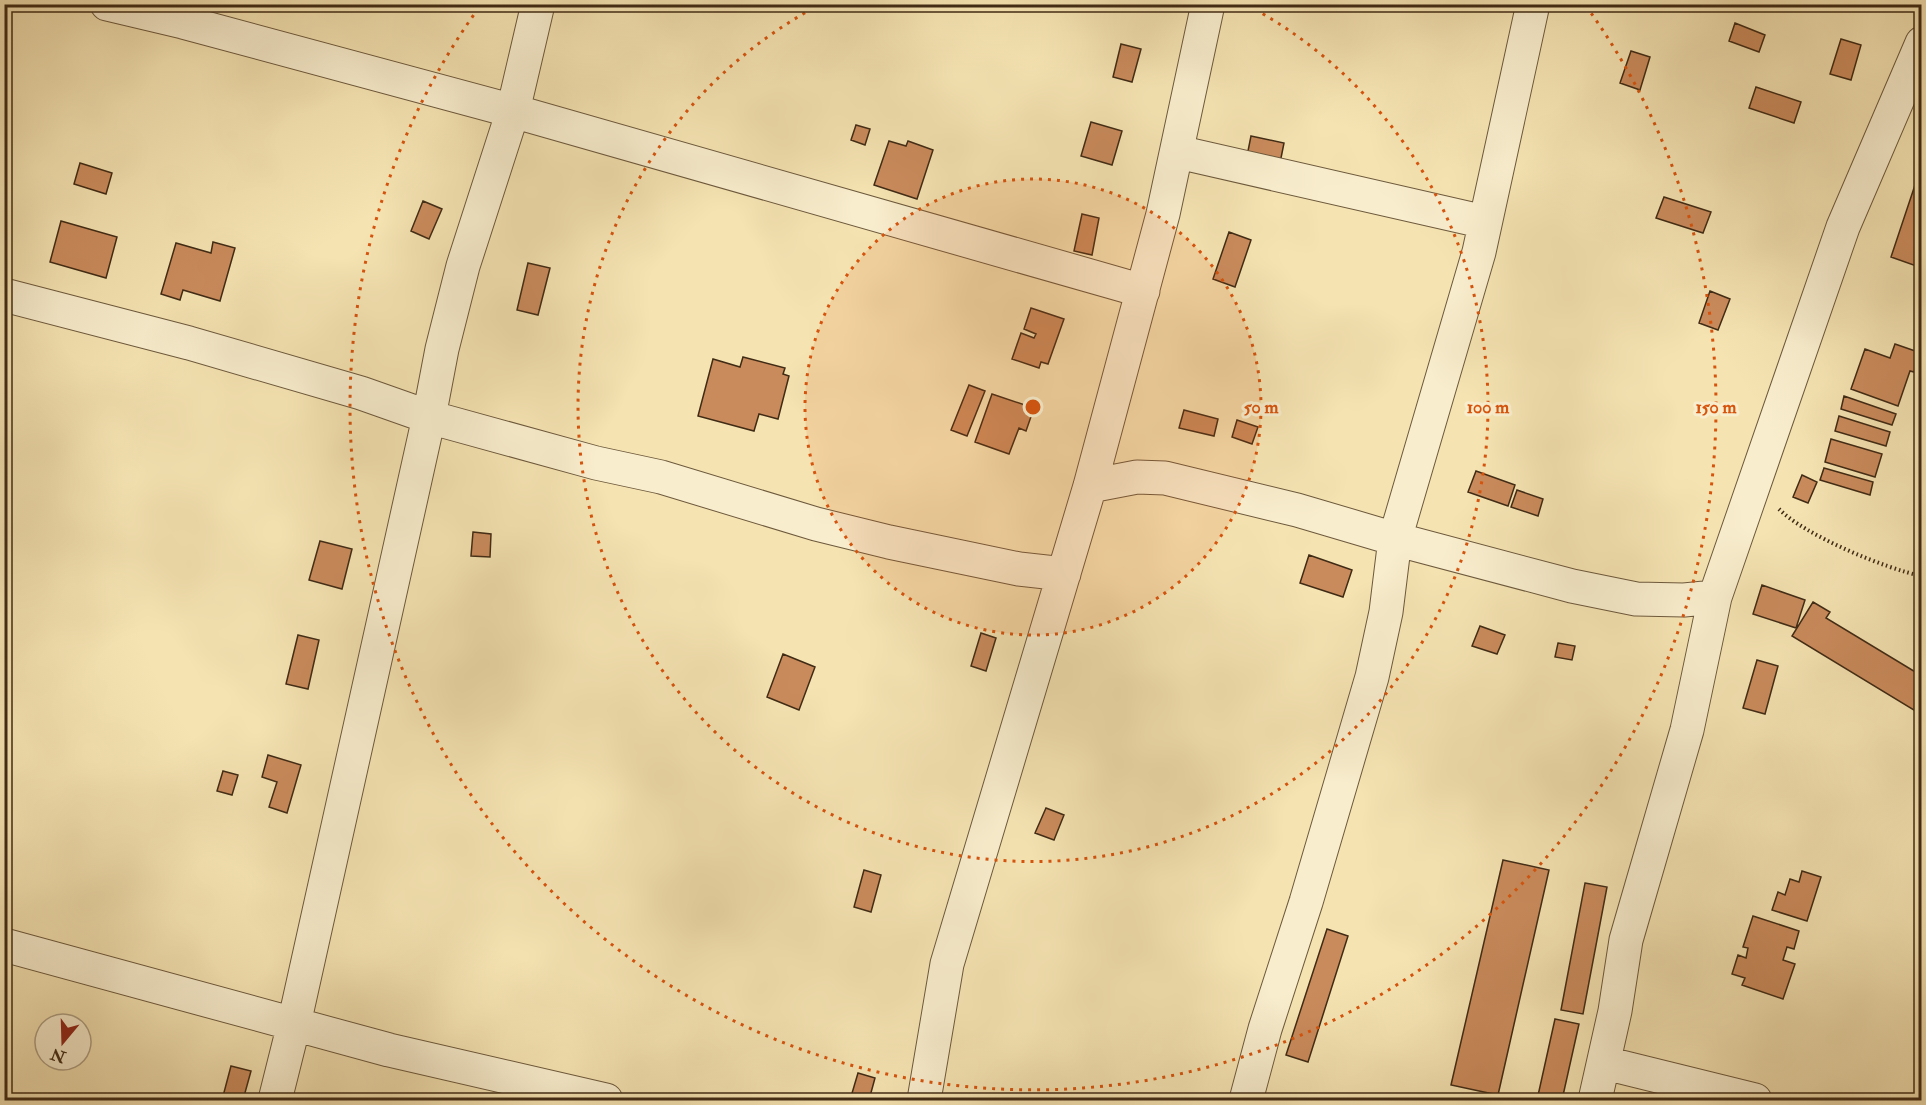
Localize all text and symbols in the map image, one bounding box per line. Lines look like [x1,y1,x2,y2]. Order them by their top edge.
text: 50 m [1244,396,1279,419]
text: 100 m [1467,396,1510,419]
text: 150 m [1695,396,1738,419]
centre of rings [1023,397,1043,417]
north arrow [33,1012,93,1072]
text: N [48,1043,69,1067]

